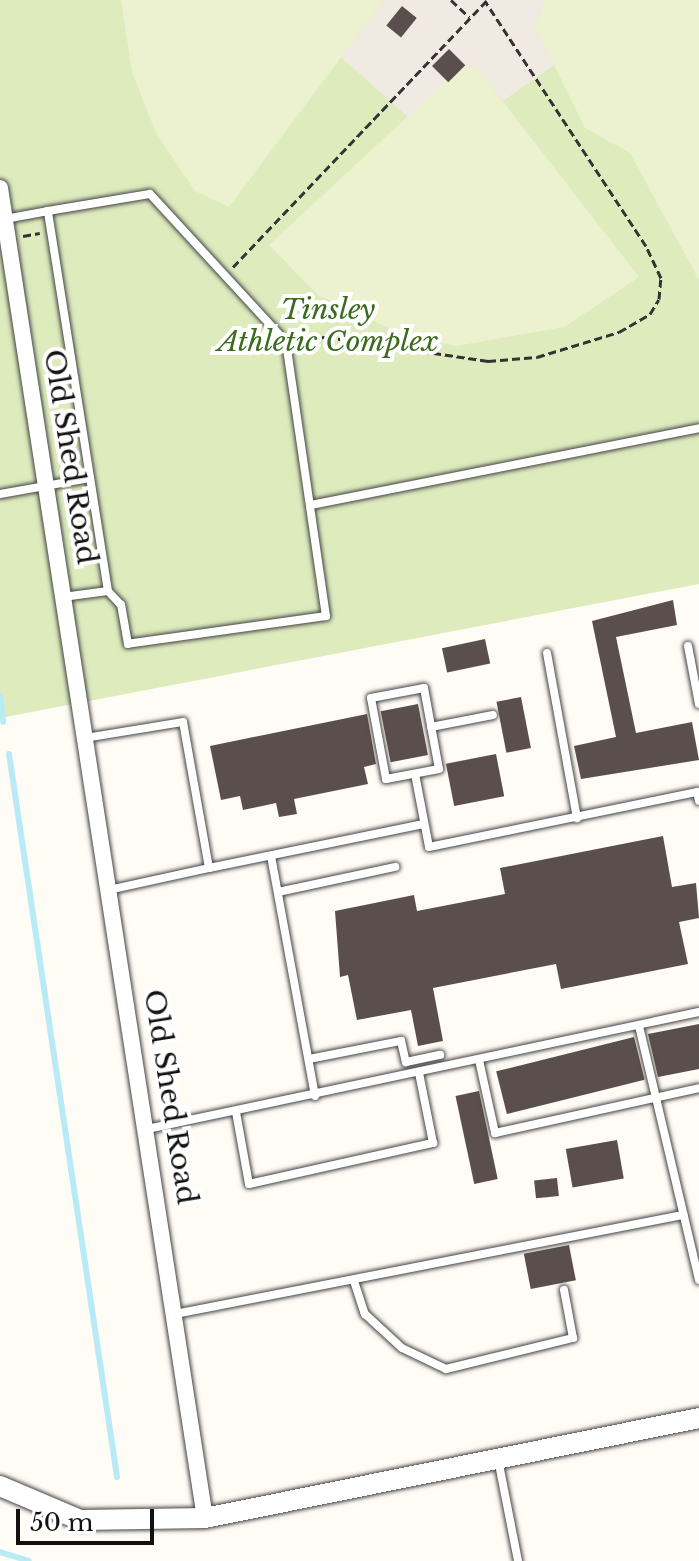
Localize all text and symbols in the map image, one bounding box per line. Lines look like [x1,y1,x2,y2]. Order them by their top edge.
park label: Tinsley Athletic Complex [218,293,438,359]
street label: Old Shed Road [36,347,104,567]
street label: Old Shed Road [136,987,204,1207]
scale bar [20,1493,158,1543]
text: 50 m [30,1508,93,1537]

